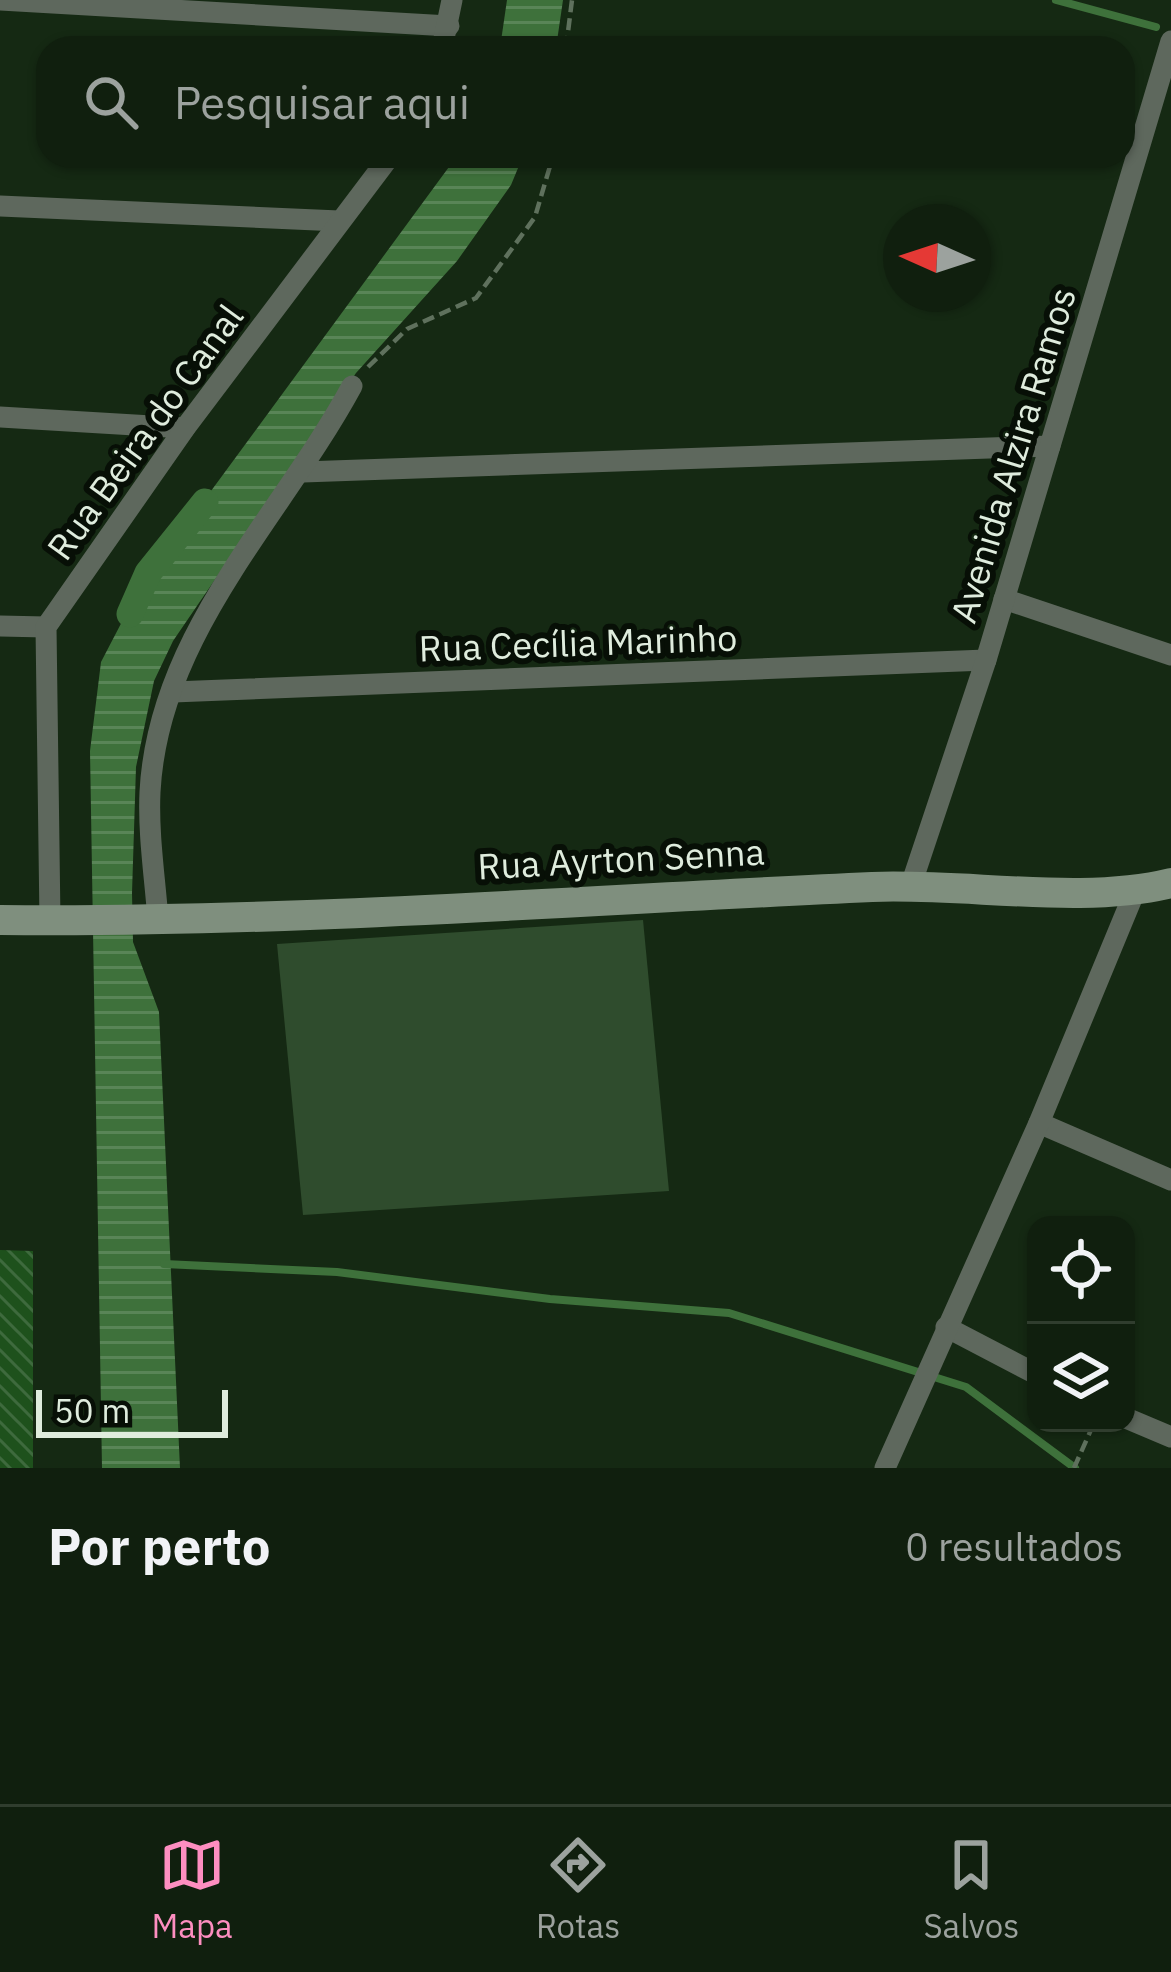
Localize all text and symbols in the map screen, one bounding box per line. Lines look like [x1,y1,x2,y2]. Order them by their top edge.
search box [36,36,1135,168]
icon: search [78,69,144,135]
text: Pesquisar aqui [174,73,470,131]
north arrow [883,204,991,312]
street label: Avenida Alzira Ramos [939,282,1086,628]
street label: Rua Beira do Canal [36,295,253,569]
street label: Rua Cecília Marinho [418,613,738,672]
street label: Rua Ayrton Senna [476,828,766,889]
map controls [1027,1216,1135,1432]
button: locate [1027,1216,1135,1324]
button: layers [1027,1324,1135,1432]
scale bar [36,1384,228,1437]
text: 50 m [54,1389,130,1432]
text: Por perto [48,1513,270,1579]
text: 0 resultados [905,1521,1123,1572]
tab: Mapa [152,1832,233,1947]
tab: Rotas [536,1832,620,1947]
tab: Salvos [923,1832,1019,1947]

